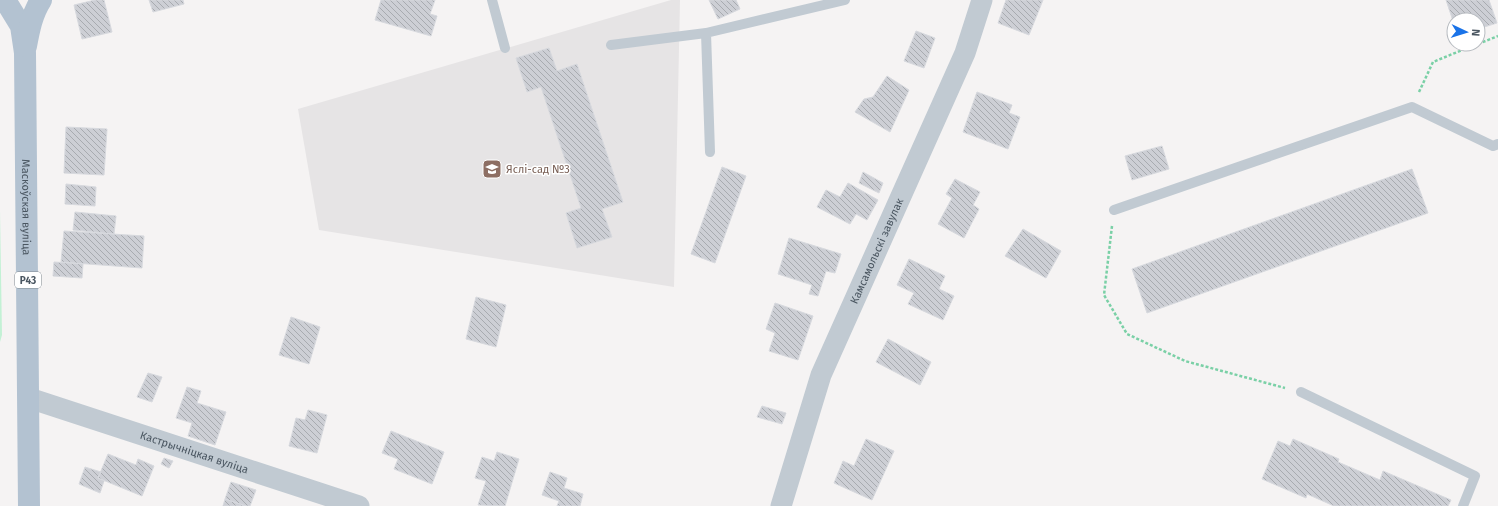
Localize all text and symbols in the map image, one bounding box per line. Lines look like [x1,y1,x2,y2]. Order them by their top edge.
north arrow [1446,12,1486,52]
text: N [1469,29,1482,37]
school or university icon: Яслі-сад №3 [481,158,503,180]
street label: Маскоўская вуліца [19,159,33,255]
place label: Яслі-сад №3 [506,163,570,176]
street label: Камсамольскі завулак [848,196,906,306]
road number: Р43 [15,272,41,288]
street label: Кастрычніцкая вуліца [138,429,250,476]

